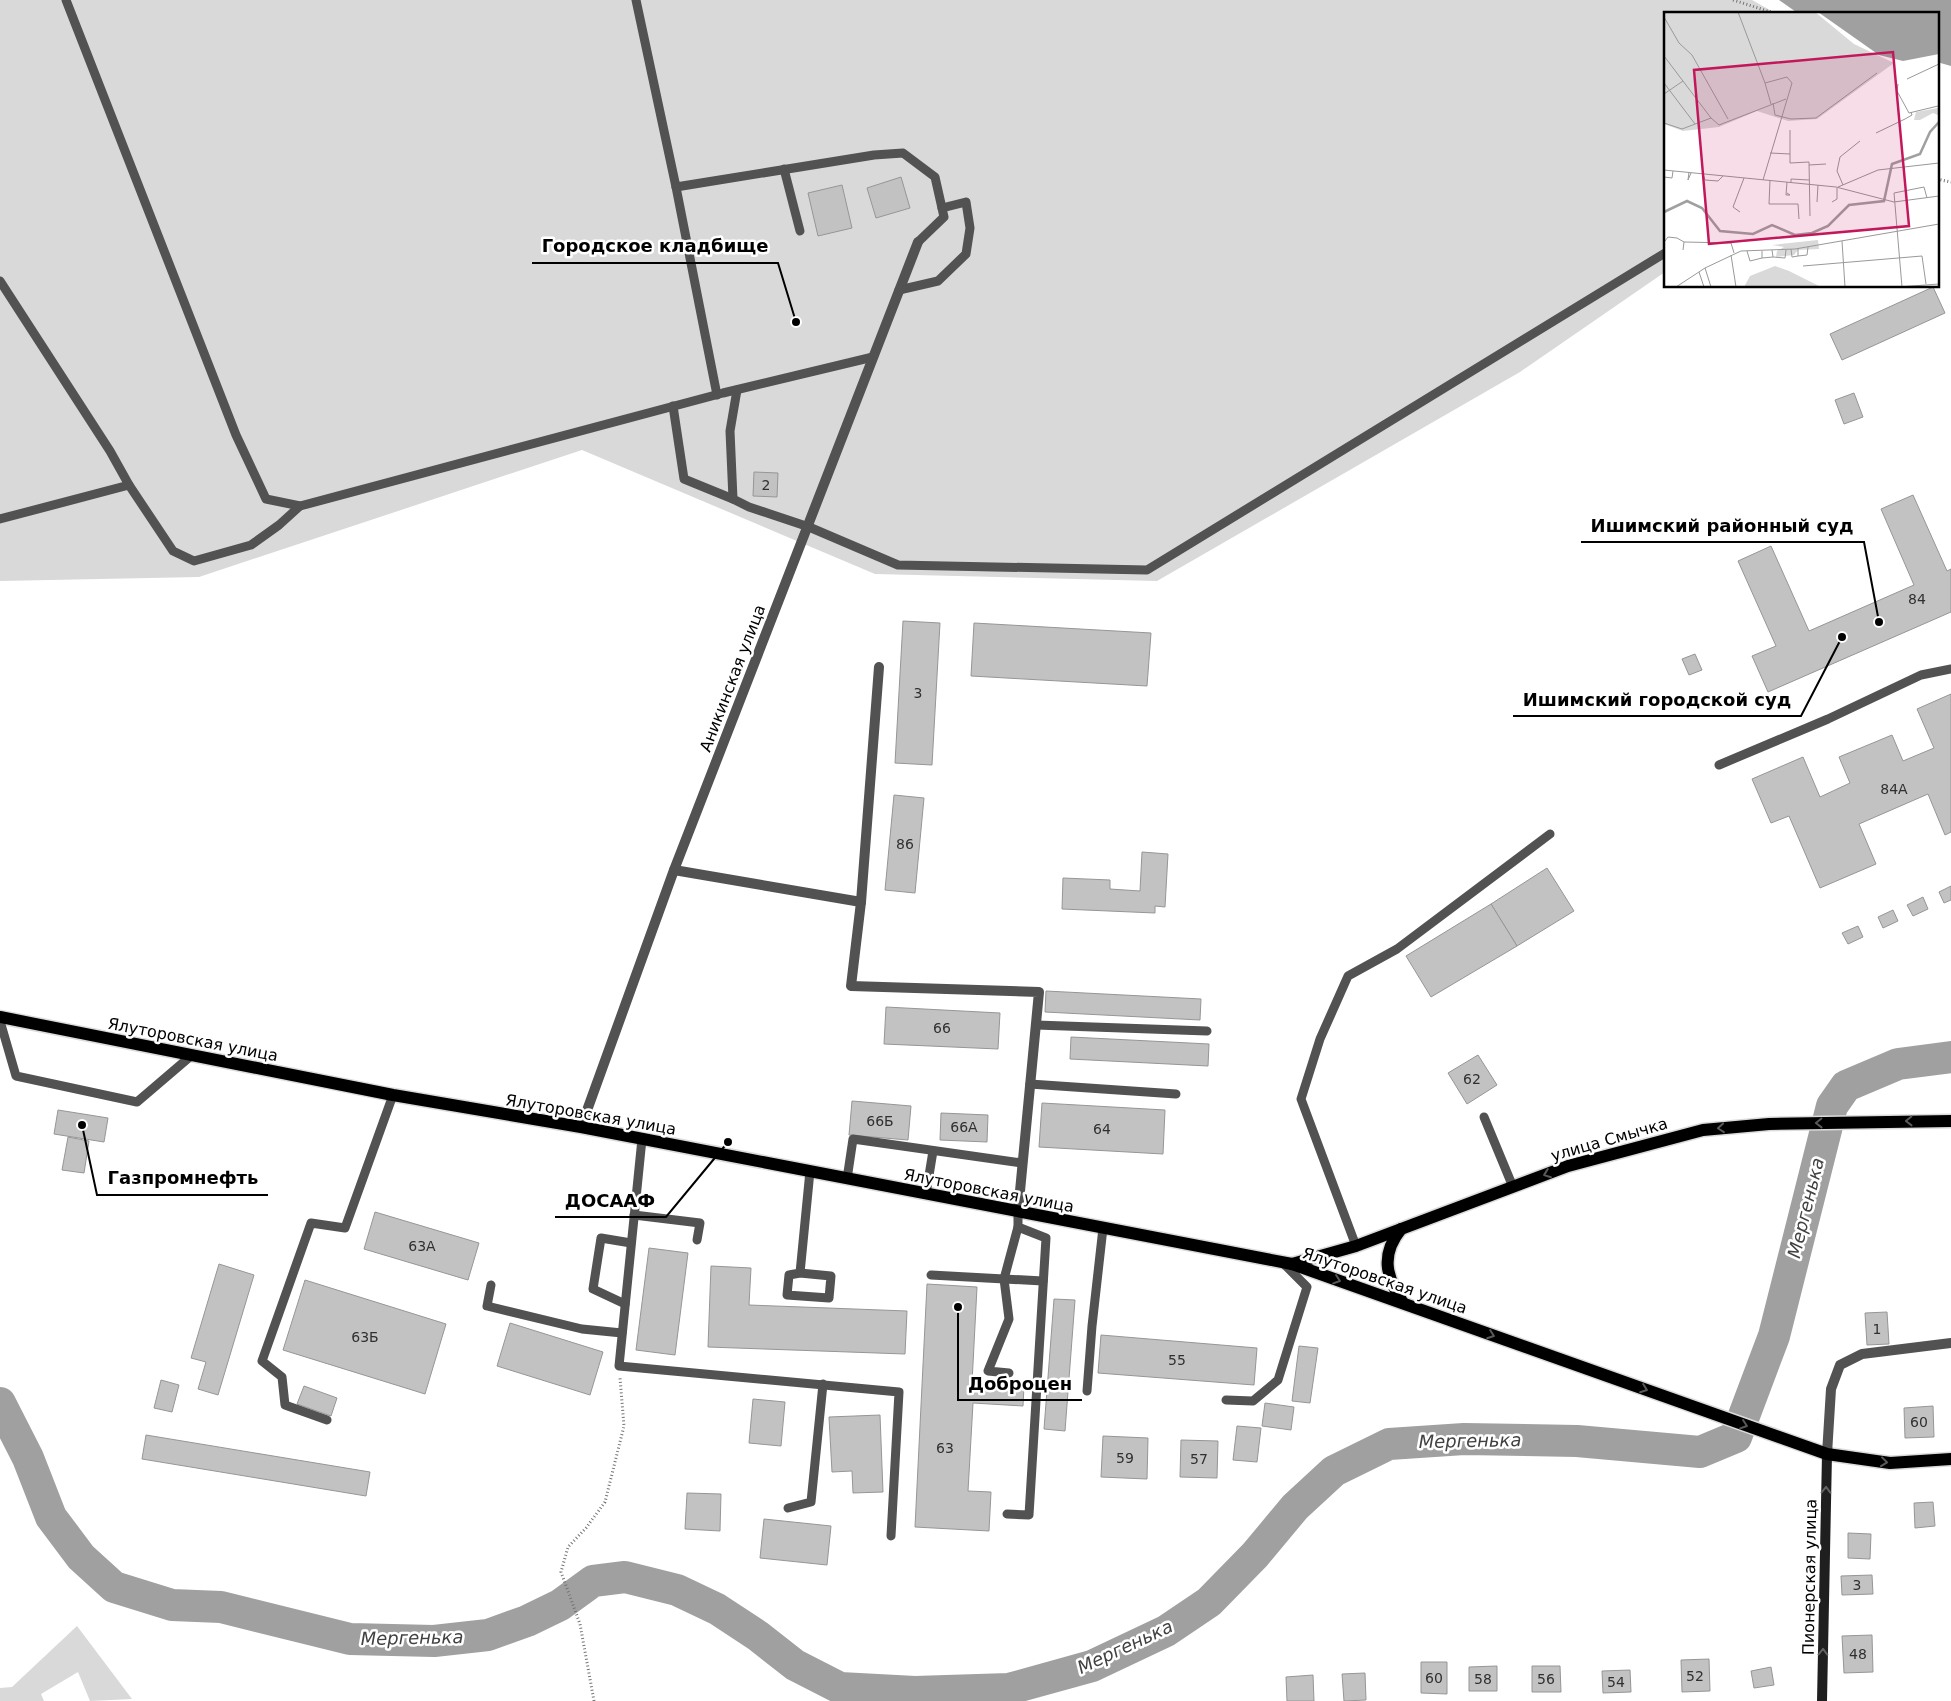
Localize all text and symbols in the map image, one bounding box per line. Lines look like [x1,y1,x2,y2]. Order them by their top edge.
inset map [1664,12,1938,288]
callout: Городское кладбище [532,230,778,263]
text: Городское кладбище [542,235,768,256]
house number: 2 [762,477,770,493]
callout: Ишимский районный суд [1581,509,1864,542]
text: Ишимский районный суд [1591,515,1853,536]
house number: 84 [1908,591,1926,607]
street label: Аникинская улица [696,602,769,754]
callout: Ишимский городской суд [1513,683,1801,716]
house number: 3 [914,685,922,701]
text: Ишимский городской суд [1523,689,1791,710]
house number: 84А [1880,781,1908,797]
house number: 86 [896,836,914,852]
street label: Ялуторовская улица [106,1014,280,1065]
house number: 66 [933,1020,951,1036]
house number: 62 [1463,1071,1481,1087]
street label: Ялуторовская улица [504,1090,678,1139]
house number: 66Б [866,1113,894,1129]
street label: улица Смычка [1549,1114,1670,1165]
one-way arrow [1905,1116,1912,1126]
one-way arrow [1814,1118,1822,1128]
house number: 66А [950,1119,978,1135]
house number: 64 [1093,1121,1111,1137]
one-way arrow [1716,1123,1724,1134]
water label: Мергенька [1783,1155,1828,1260]
callout: Газпромнефть [97,1162,268,1195]
street label: Ялуторовская улица [902,1165,1076,1216]
text: Газпромнефть [108,1167,258,1188]
one-way arrow [1543,1168,1552,1178]
callout: ДОСААФ [555,1184,666,1217]
text: ДОСААФ [565,1190,655,1211]
house number: 63А [408,1238,436,1254]
street label: Ялуторовская улица [1300,1243,1470,1318]
one-way arrow [1333,1274,1341,1284]
house number: 1 [1873,1321,1881,1337]
house number: 63Б [351,1329,379,1345]
one-way arrow [1486,1329,1494,1339]
house number: 55 [1168,1352,1186,1368]
callout: Доброцен [958,1367,1082,1400]
text: Доброцен [968,1373,1072,1394]
one-way arrow [1639,1383,1647,1393]
house number: 60 [1910,1414,1928,1430]
one-way arrow [1739,1419,1747,1429]
water label: Мергенька [1418,1429,1522,1452]
house number: 63 [936,1440,954,1456]
house number: 59 [1116,1450,1134,1466]
house number: 57 [1190,1451,1208,1467]
one-way arrow [1880,1456,1888,1467]
one-way arrow [1821,1486,1831,1494]
street label: Пионерская улица [1799,1499,1820,1655]
house number: 3 [1853,1577,1861,1593]
water label: Мергенька [1074,1615,1176,1678]
water label: Мергенька [360,1626,464,1649]
house number: 48 [1849,1646,1867,1662]
one-way arrow [1818,1648,1828,1656]
house number: 52 [1686,1668,1704,1684]
house number: 60 [1425,1670,1443,1686]
house number: 58 [1474,1671,1492,1687]
house number: 56 [1537,1671,1555,1687]
house number: 54 [1607,1674,1625,1690]

